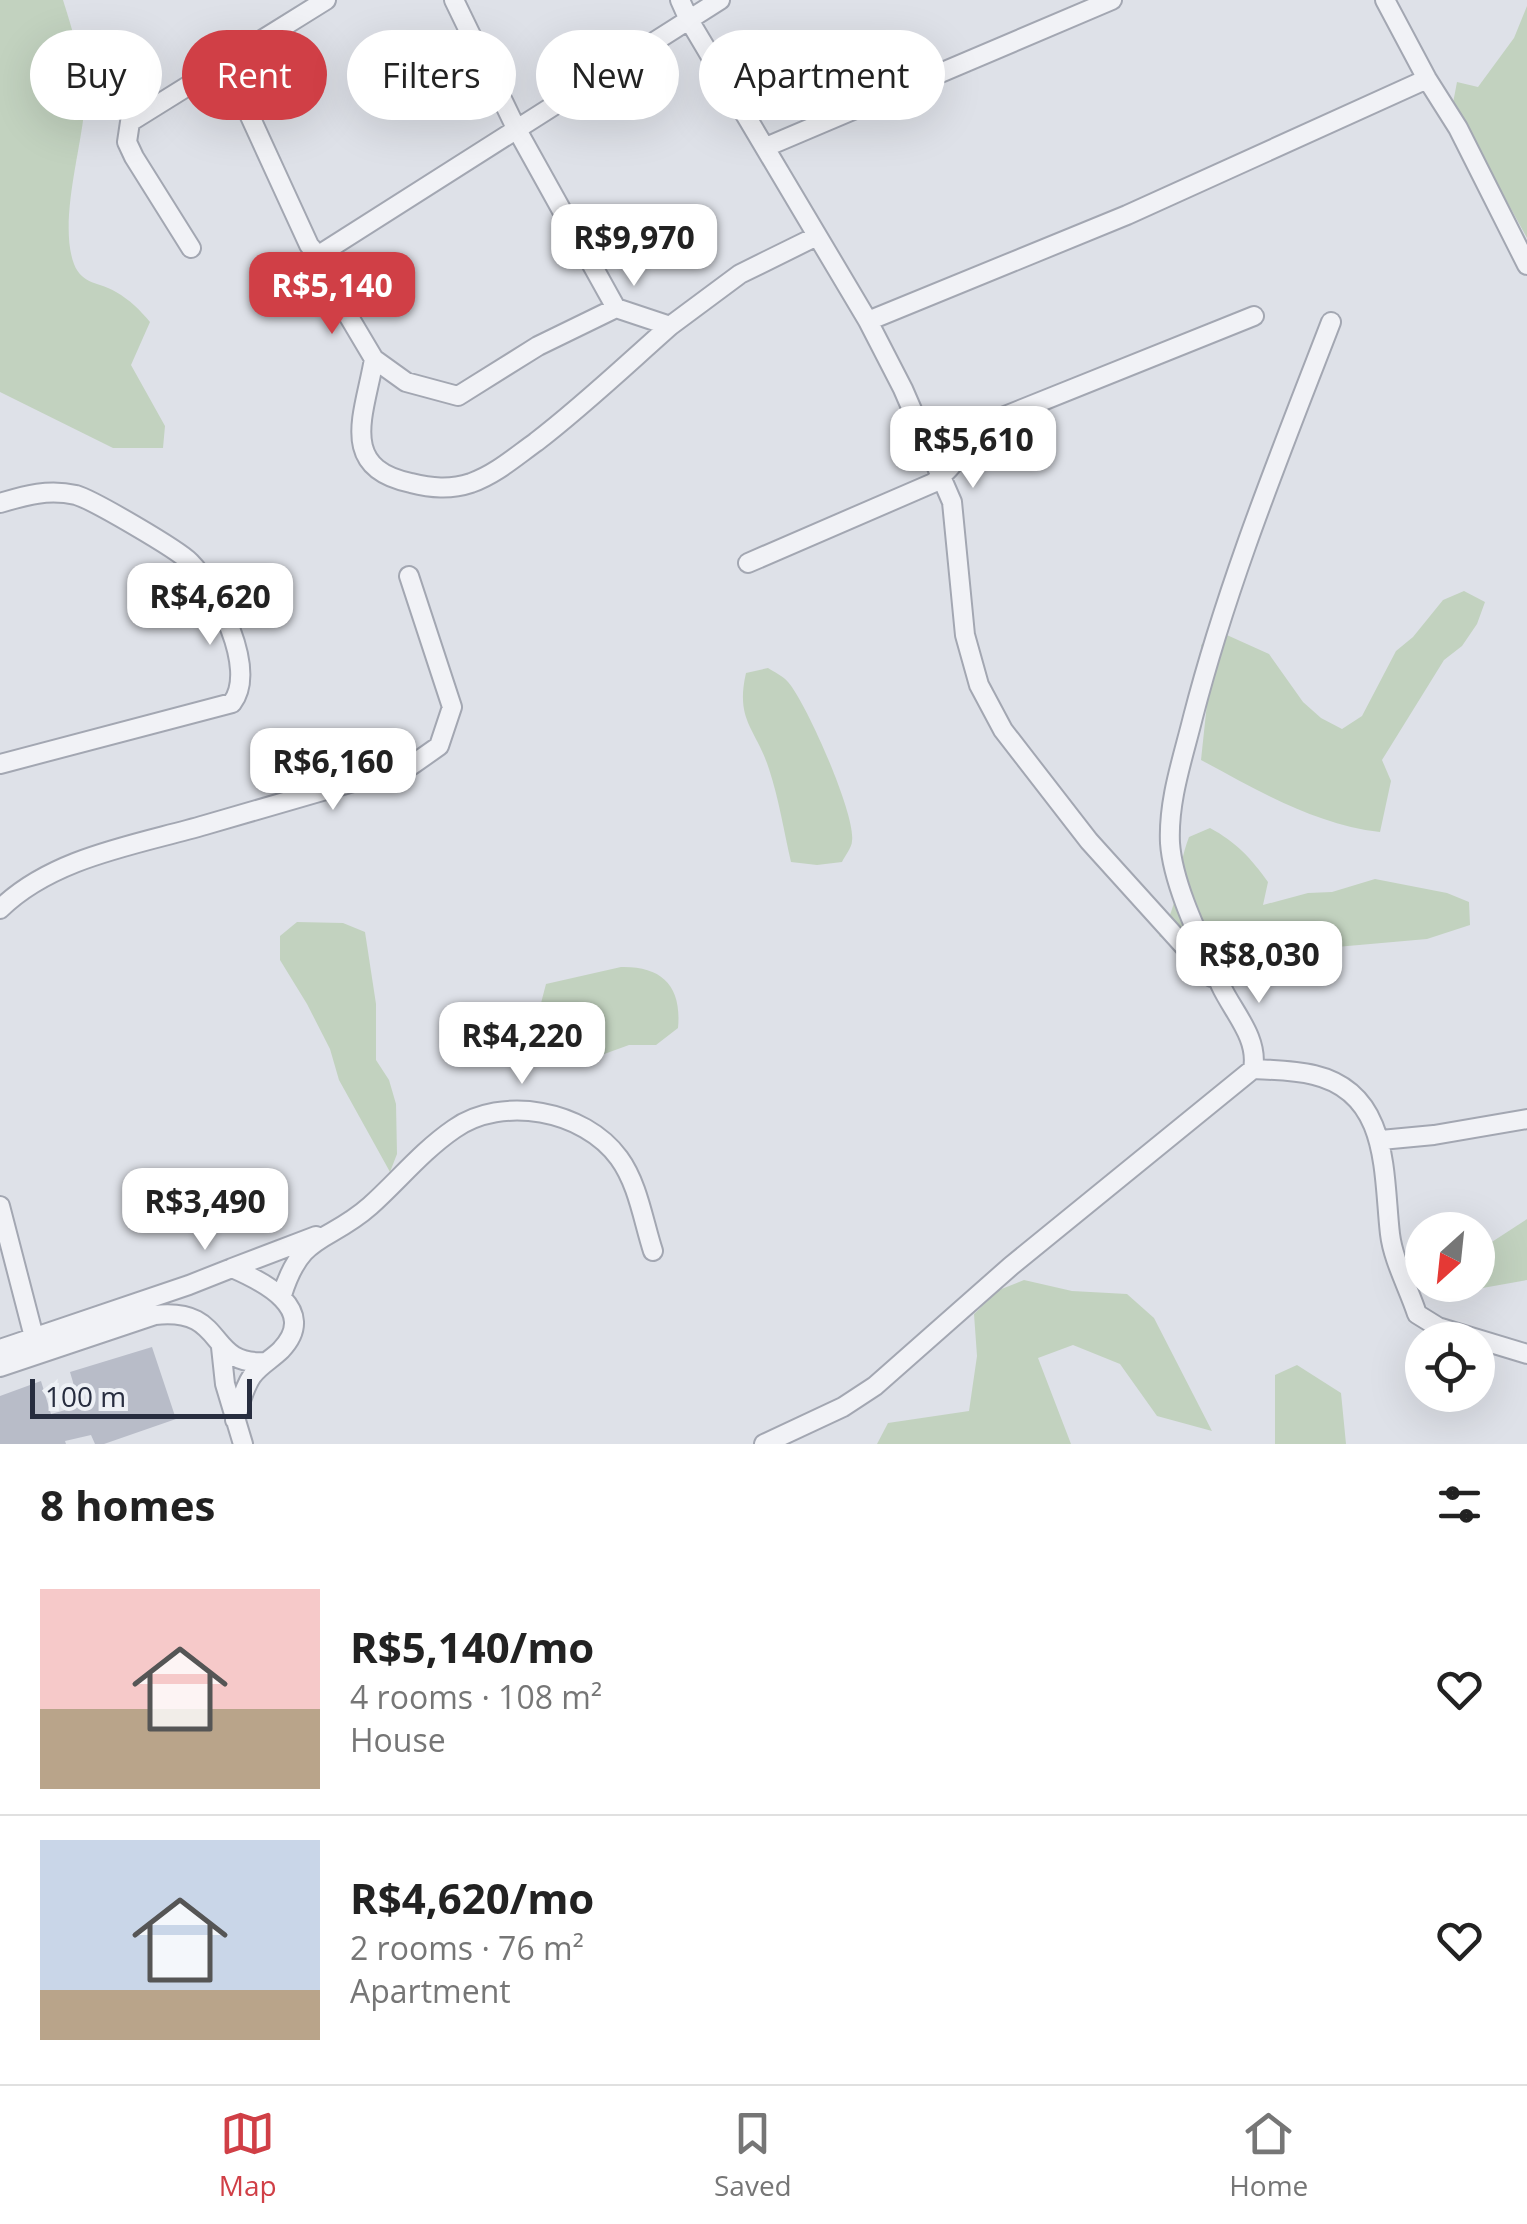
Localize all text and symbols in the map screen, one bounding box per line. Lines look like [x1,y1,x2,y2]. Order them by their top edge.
chip: Buy [30,30,162,120]
chip: Rent [182,30,327,120]
chip: Filters [347,30,516,120]
chip: New [536,30,679,120]
chip: Apartment [699,30,945,120]
pin: R$9,970 [542,204,726,289]
text: R$9,970 [573,215,695,258]
pin: R$5,140 [240,252,424,337]
text: R$5,140 [271,263,393,306]
pin: R$5,610 [881,406,1065,491]
text: R$5,610 [912,417,1034,460]
pin: R$4,620 [118,563,302,648]
text: R$4,620 [149,574,271,617]
pin: R$6,160 [241,728,425,813]
text: R$6,160 [272,739,394,782]
pin: R$8,030 [1167,921,1351,1006]
text: R$8,030 [1198,932,1320,975]
pin: R$4,220 [430,1002,614,1087]
text: R$4,220 [461,1013,583,1056]
pin: R$3,490 [113,1168,297,1253]
text: R$3,490 [144,1179,266,1222]
north arrow [1405,1212,1495,1302]
map controls [1405,1212,1495,1412]
button: locate [1405,1322,1495,1412]
scale bar [30,1374,252,1418]
text: 100 m [45,1377,126,1415]
text: 8 homes [40,1476,215,1533]
icon: filters [1432,1477,1487,1532]
text: R$5,140/mo [350,1618,594,1675]
icon: home [120,1629,240,1749]
icon: heart [1432,1662,1487,1717]
text: 4 rooms · 108 m² [350,1675,602,1718]
text: House [350,1718,446,1761]
text: R$4,620/mo [350,1869,594,1926]
icon: home [120,1880,240,2000]
icon: heart [1432,1913,1487,1968]
text: 2 rooms · 76 m² [350,1926,584,1969]
text: Apartment [350,1969,511,2012]
tab: Map [219,2106,277,2204]
tab: Saved [714,2106,792,2204]
tab: Home [1229,2106,1308,2204]

